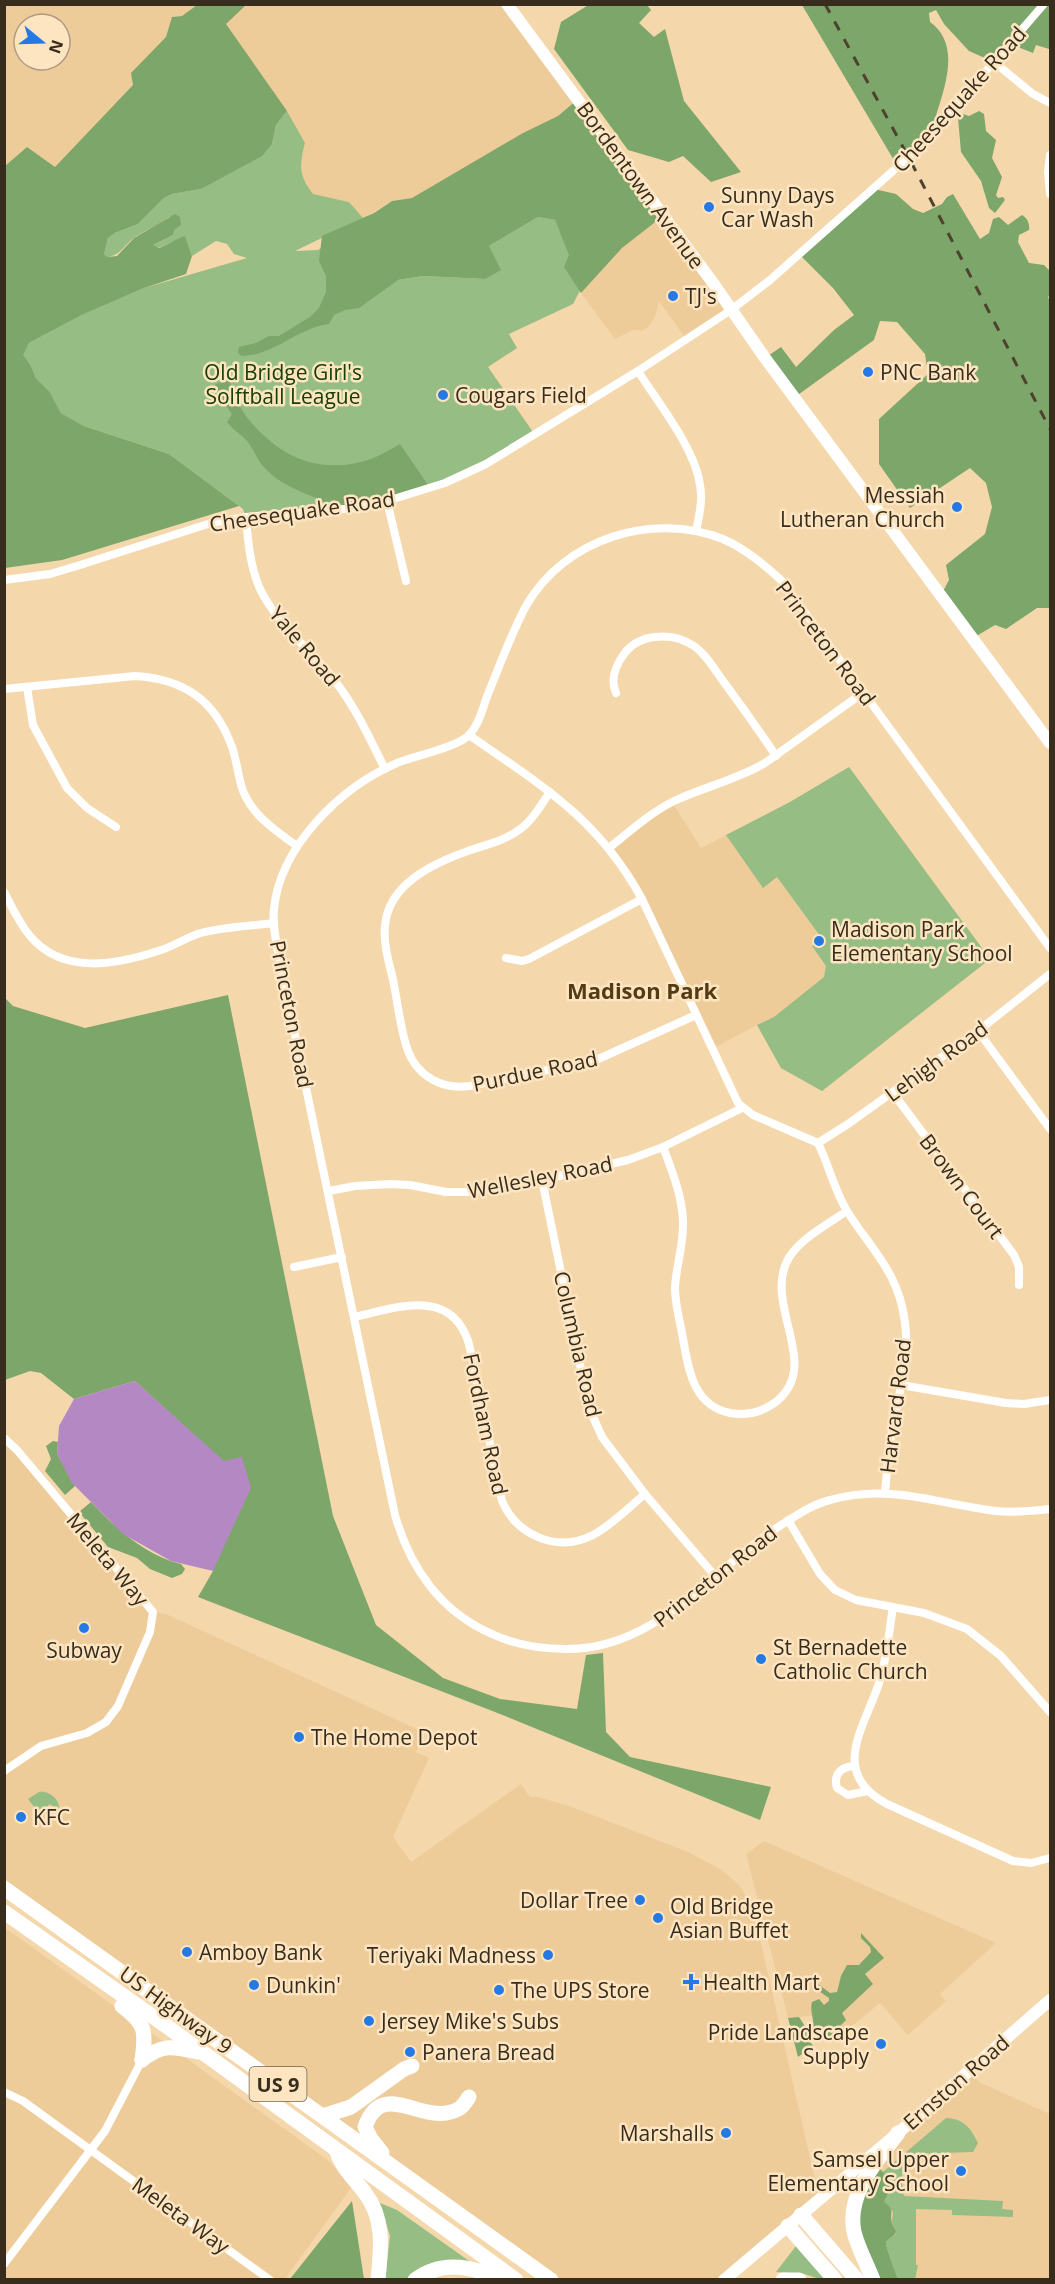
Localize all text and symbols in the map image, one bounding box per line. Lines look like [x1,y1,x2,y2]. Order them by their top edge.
north arrow [12,12,72,72]
street label: Cheesequake Road [886,20,1032,178]
text: N [44,37,69,57]
street label: Bordentown Avenue [571,96,711,274]
place label: Sunny Days Car Wash [721,181,835,233]
marker: Sunny Days Car Wash [702,200,716,214]
place label: TJ's [685,282,717,310]
marker: TJ's [666,289,680,303]
park label: Old Bridge Girl's Solftball League [204,358,362,410]
place label: PNC Bank [880,358,976,386]
marker: PNC Bank [861,365,875,379]
place label: Cougars Field [455,381,587,409]
marker: Cougars Field [436,388,450,402]
place label: Messiah Lutheran Church [780,481,945,533]
street label: Cheesequake Road [207,484,397,538]
marker: Messiah Lutheran Church [950,500,964,514]
street label: Princeton Road [770,575,882,711]
street label: Yale Road [263,600,347,692]
place label: Madison Park Elementary School [831,915,1013,967]
marker: Madison Park Elementary School [812,934,826,948]
street label: Princeton Road [264,938,320,1090]
district label: Madison Park [567,975,717,1005]
street label: Lehigh Road [879,1014,993,1108]
street label: Purdue Road [470,1044,600,1098]
street label: Brown Court [913,1128,1011,1244]
street label: Wellesley Road [465,1149,615,1205]
street label: Columbia Road [548,1268,608,1420]
street label: Harvard Road [873,1337,917,1475]
street label: Fordham Road [457,1350,515,1498]
street label: Meleta Way [61,1506,156,1612]
street label: Princeton Road [647,1519,783,1633]
marker: Subway [77,1621,91,1635]
place label: St Bernadette Catholic Church [773,1633,928,1685]
place label: Subway [46,1636,122,1664]
marker: St Bernadette Catholic Church [754,1652,768,1666]
place label: The Home Depot [311,1723,478,1751]
marker: The Home Depot [292,1730,306,1744]
place label: KFC [33,1803,70,1831]
marker: KFC [14,1810,28,1824]
place label: Dollar Tree [520,1886,628,1914]
place label: Old Bridge Asian Buffet [670,1892,788,1944]
marker: Dollar Tree [633,1893,647,1907]
marker: Old Bridge Asian Buffet [651,1911,665,1925]
place label: Amboy Bank [199,1938,322,1966]
place label: Teriyaki Madness [367,1941,536,1969]
marker: Amboy Bank [180,1945,194,1959]
marker: Teriyaki Madness [541,1948,555,1962]
street label: US Highway 9 [114,1960,238,2060]
place label: Health Mart [703,1968,820,1996]
place label: Dunkin' [266,1971,341,1999]
marker: Health Mart [684,1975,698,1989]
place label: The UPS Store [511,1976,650,2004]
marker: Dunkin' [247,1978,261,1992]
marker: The UPS Store [492,1983,506,1997]
place label: Jersey Mike's Subs [379,2007,559,2035]
marker: Jersey Mike's Subs [362,2014,376,2028]
place label: Pride Landscape Supply [708,2018,869,2070]
street label: Ernston Road [897,2028,1015,2136]
marker: Pride Landscape Supply [874,2037,888,2051]
place label: Panera Bread [422,2038,555,2066]
marker: Panera Bread [403,2045,417,2059]
road number: US 9 [250,2067,306,2101]
place label: Marshalls [620,2119,714,2147]
marker: Marshalls [719,2126,733,2140]
place label: Samsel Upper Elementary School [767,2145,949,2197]
marker: Samsel Upper Elementary School [954,2164,968,2178]
street label: Meleta Way [127,2170,236,2260]

